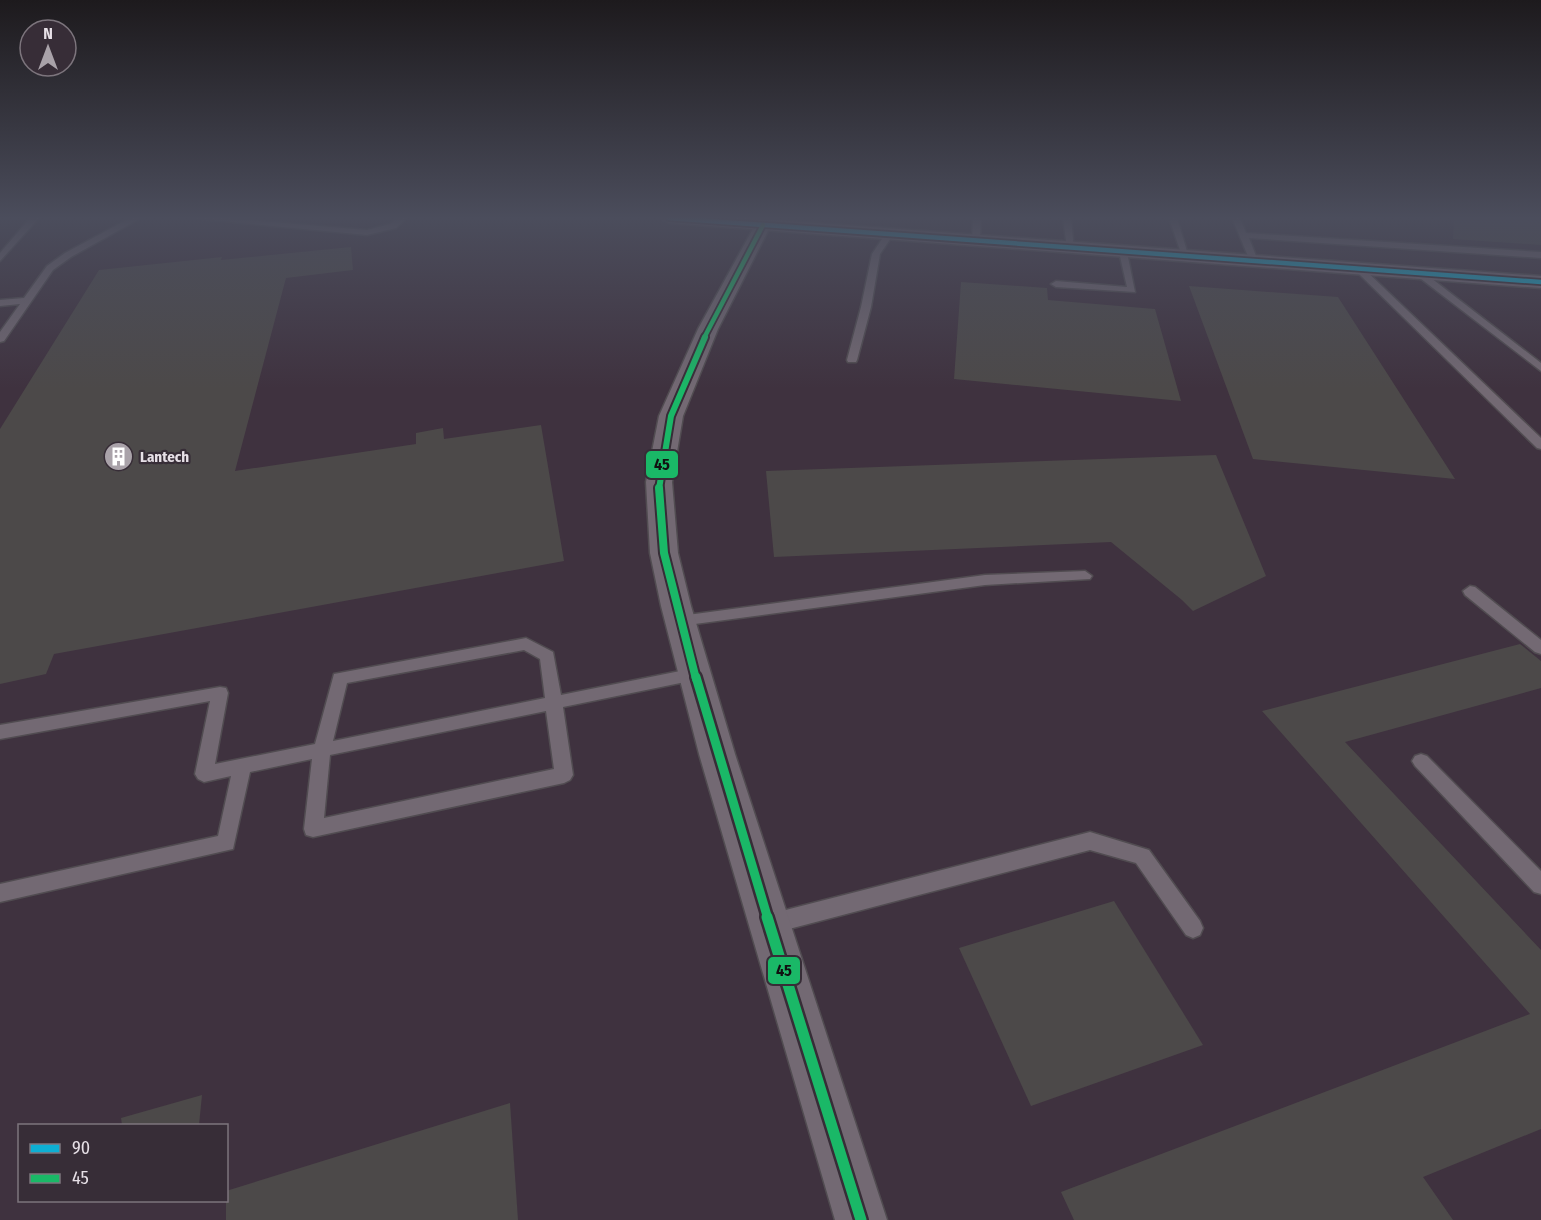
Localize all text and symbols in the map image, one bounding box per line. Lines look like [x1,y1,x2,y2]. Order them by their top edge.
north arrow [18,18,78,78]
text: N [43,24,53,43]
building icon: Lantech [103,441,135,473]
place label: Lantech [140,448,189,466]
line badge: 45 [645,450,679,479]
text: 45 [654,455,670,474]
line badge: 45 [767,956,801,985]
text: 45 [776,961,792,980]
legend [18,1124,228,1202]
text: 90 [72,1137,90,1159]
text: 45 [72,1167,89,1189]

